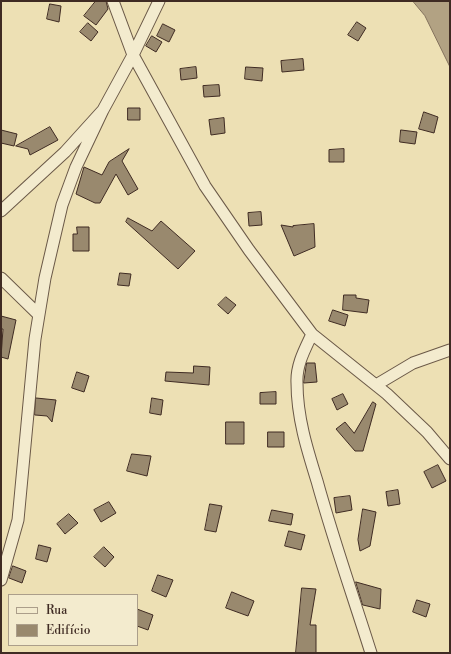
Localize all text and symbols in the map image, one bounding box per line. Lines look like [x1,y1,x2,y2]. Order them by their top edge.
legend [8,594,138,646]
text: Rua [46,603,67,618]
text: Edifício [46,623,90,638]

